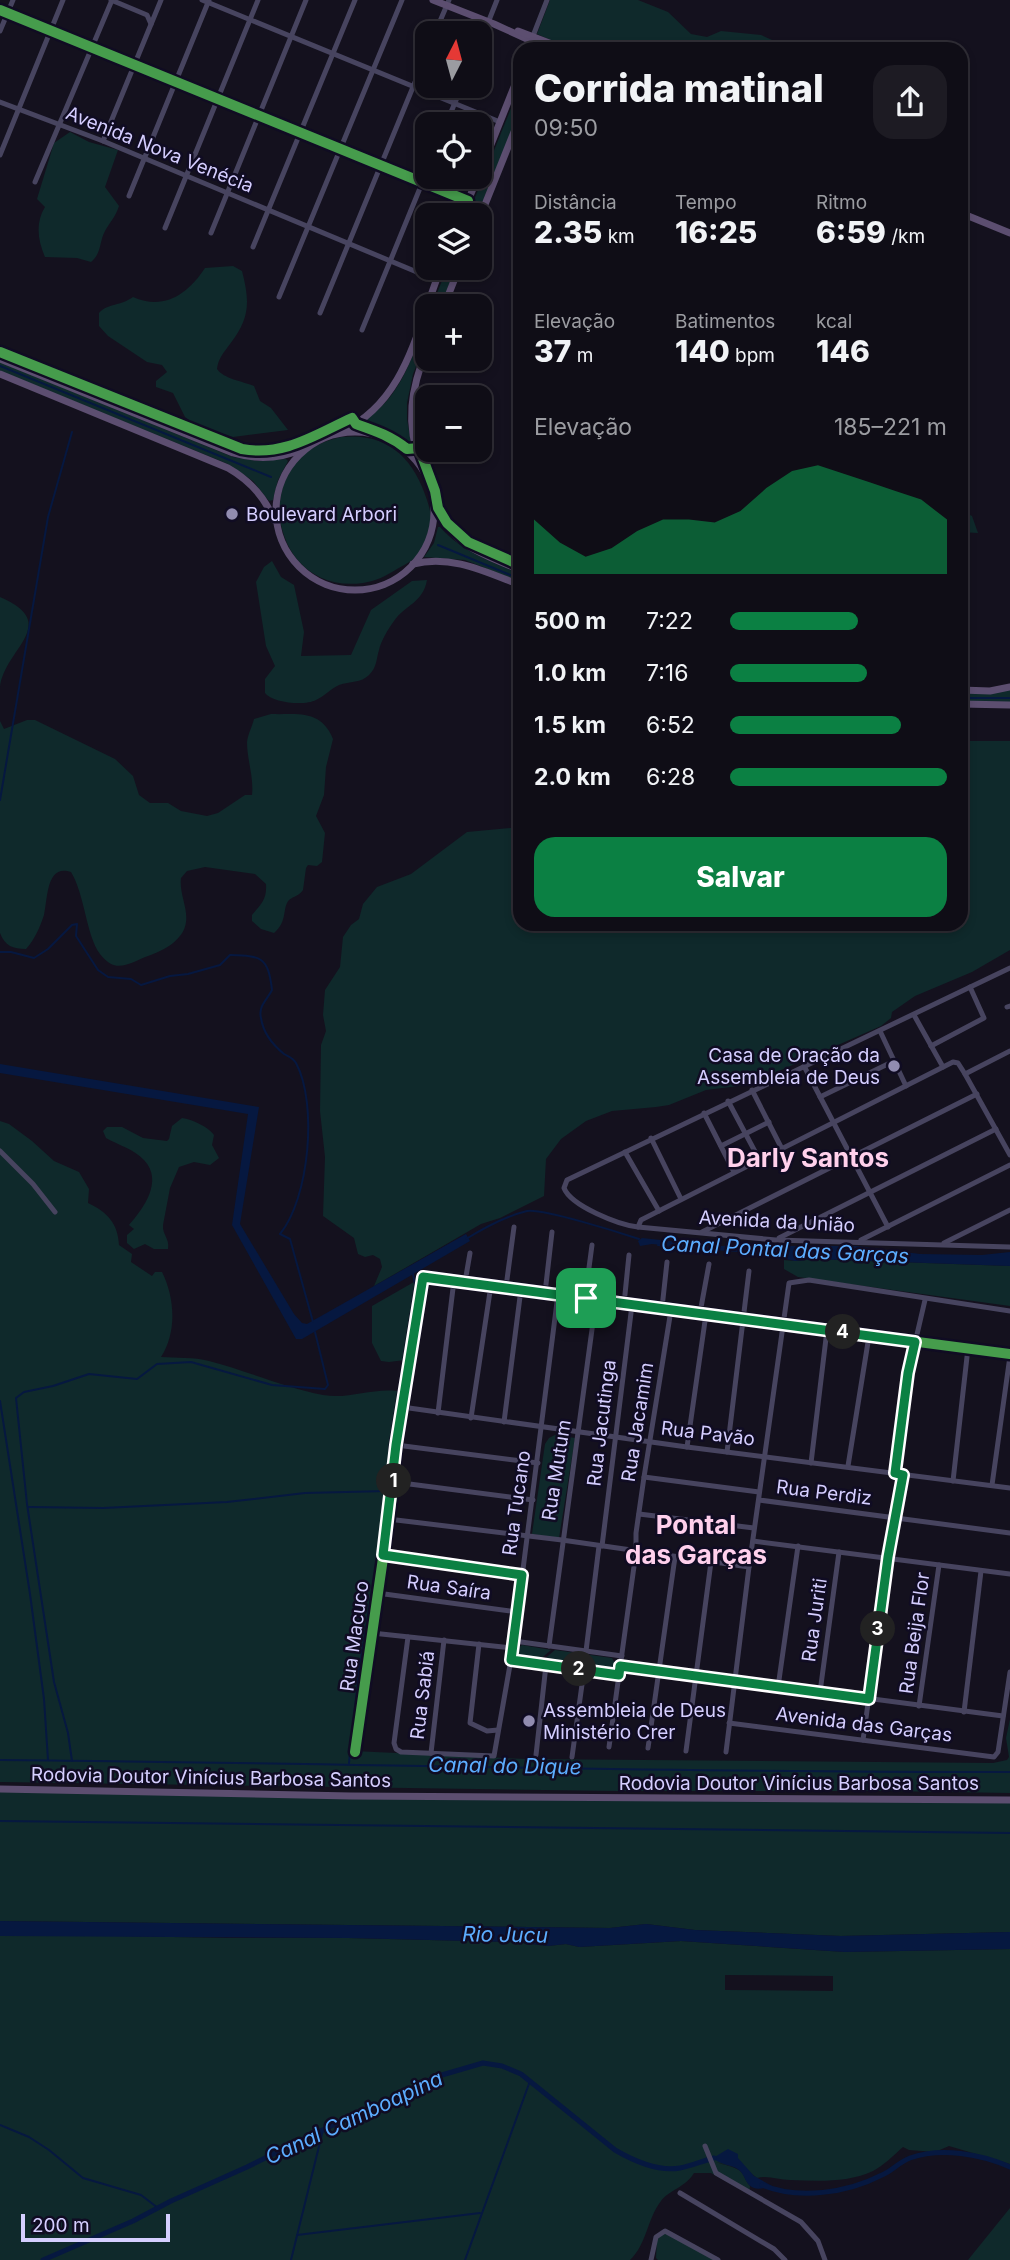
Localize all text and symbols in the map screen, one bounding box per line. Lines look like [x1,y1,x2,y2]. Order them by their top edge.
north arrow [415,21,492,98]
map controls [415,21,492,462]
text: Corrida matinal [534,65,824,111]
button: share [873,65,947,139]
street label: Avenida Nova Venécia [63,101,257,198]
button: locate [415,112,492,189]
text: 09:50 [534,114,598,142]
text: Distância [534,191,617,214]
text: Tempo [675,191,737,214]
text: Ritmo [816,191,867,214]
button: layers [415,203,492,280]
text: 2.35 [534,214,602,250]
text: 16:25 [675,214,757,250]
text: 6:59 [816,214,886,250]
text: km [602,225,635,248]
text: /km [886,225,925,248]
button: + [415,294,492,371]
text: Elevação [534,310,615,333]
text: Batimentos [675,310,775,333]
text: kcal [816,310,852,333]
text: 37 [534,333,571,369]
text: 140 [675,333,730,369]
text: 146 [816,333,870,369]
text: m [571,344,593,367]
text: bpm [730,344,775,367]
button: − [415,385,492,462]
text: Elevação [534,413,632,441]
text: 185–221 m [834,413,947,441]
place label: Boulevard Arbori [246,503,397,526]
marker: Boulevard Arbori [224,506,240,522]
text: 500 m [534,607,606,635]
text: 7:22 [646,607,693,635]
text: 1.0 km [534,659,606,687]
text: 7:16 [646,659,689,687]
text: 1.5 km [534,711,606,739]
text: 6:52 [646,711,695,739]
text: 2.0 km [534,763,611,791]
text: 6:28 [646,763,695,791]
button: Salvar [534,837,947,917]
place label: Casa de Oração da Assembleia de Deus [697,1044,880,1089]
marker: Casa de Oração da Assembleia de Deus [886,1058,902,1074]
district label: Darly Santos [727,1142,889,1173]
street label: Avenida da União [698,1206,856,1237]
water label: Canal Pontal das Garças [660,1231,910,1268]
pin [556,1268,616,1328]
icon: arrive [567,1279,605,1317]
pin: 4 [826,1314,860,1350]
text: 4 [836,1320,849,1343]
street label: Rua Jacutinga [582,1358,621,1488]
street label: Rua Jacamim [617,1361,658,1483]
street label: Rua Pavão [660,1416,756,1451]
street label: Rua Mutum [537,1418,576,1522]
street label: Rua Tucano [498,1449,535,1557]
pin: 1 [376,1464,412,1498]
text: 1 [389,1469,398,1492]
street label: Rua Perdiz [775,1475,873,1510]
district label: Pontal das Garças [625,1509,767,1570]
street label: Rua Saíra [405,1570,493,1605]
street label: Rua Beija Flor [895,1571,934,1695]
street label: Rua Juriti [797,1577,832,1663]
street label: Rua Macuco [335,1579,374,1693]
pin: 3 [860,1612,896,1646]
text: 3 [871,1617,884,1640]
street label: Rua Sabiá [406,1649,439,1741]
pin: 2 [562,1652,596,1686]
text: 2 [573,1657,584,1680]
place label: Assembleia de Deus Ministério Crer [543,1699,726,1744]
street label: Avenida das Garças [774,1702,954,1747]
marker: Assembleia de Deus Ministério Crer [521,1713,537,1729]
water label: Canal do Dique [428,1752,582,1779]
street label: Rodovia Doutor Vinícius Barbosa Santos [31,1763,391,1792]
street label: Rodovia Doutor Vinícius Barbosa Santos [619,1772,979,1795]
water label: Rio Jucu [462,1921,548,1948]
water label: Canal Camboapina [261,2065,447,2170]
scale bar [21,2211,170,2243]
text: 200 m [32,2214,90,2237]

